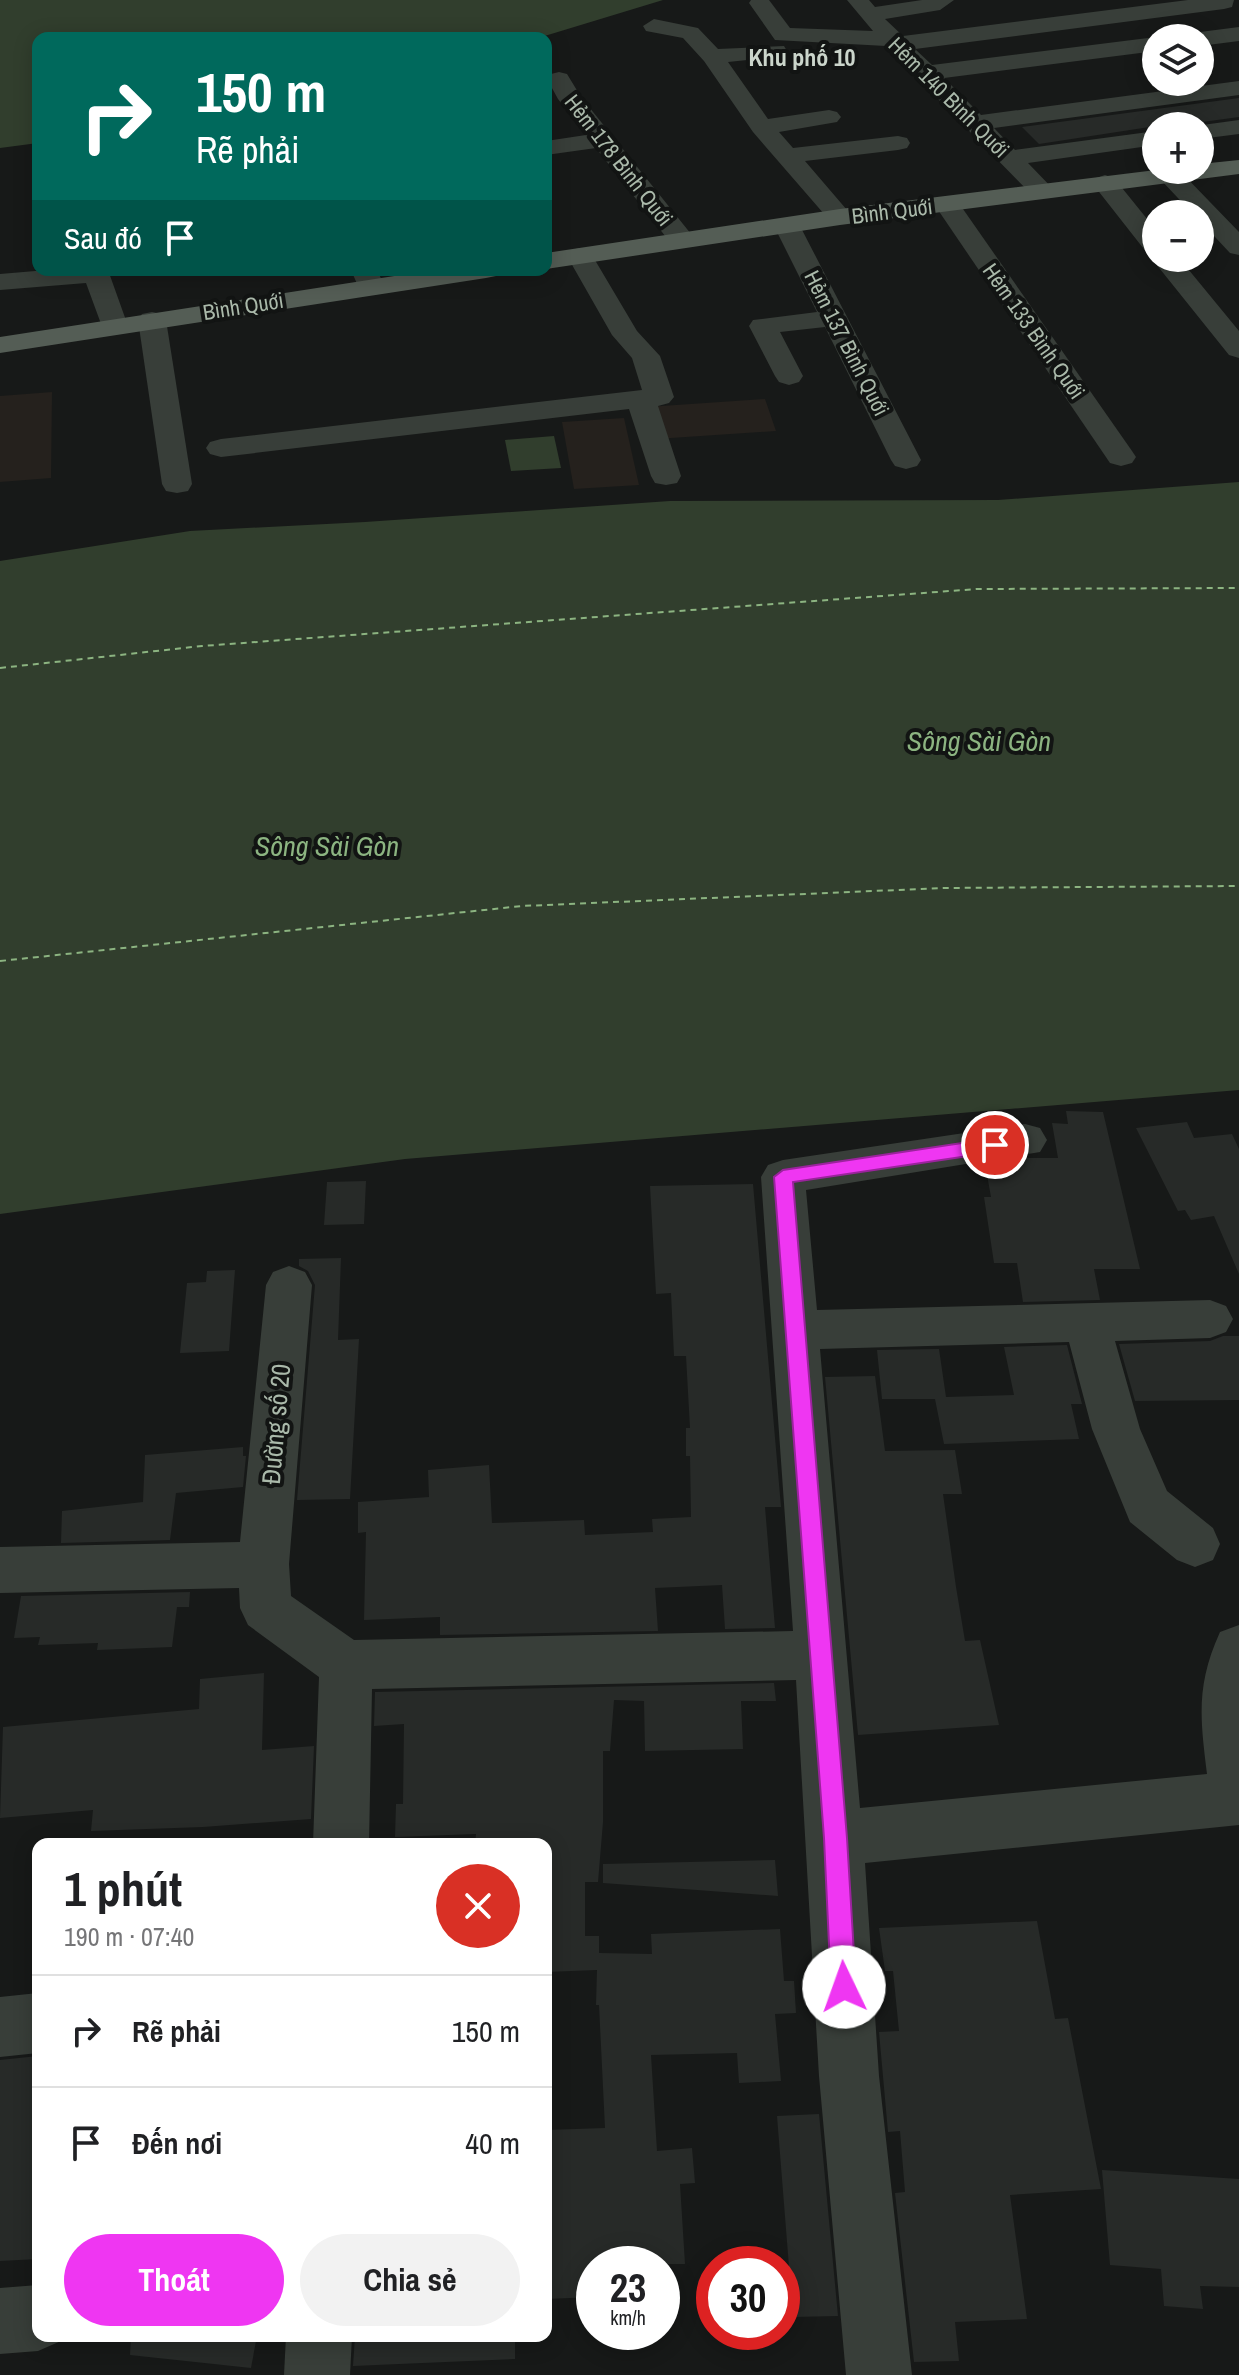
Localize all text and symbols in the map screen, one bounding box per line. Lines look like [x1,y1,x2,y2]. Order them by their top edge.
map controls [1142,24,1214,272]
button: layers [1142,24,1214,96]
street label: Hẻm 140 Bình Quới [882,30,1016,164]
district label: Khu phố 10 [748,41,856,73]
text: 150 m [196,54,326,129]
icon: right [64,64,168,168]
street label: Hẻm 178 Bình Quới [558,88,680,232]
button: + [1142,112,1214,184]
text: Rẽ phải [196,126,299,174]
street label: Bình Quới [850,191,934,231]
button: − [1142,200,1214,272]
icon: arrive [158,216,202,260]
text: Sau đó [64,218,142,258]
street label: Hẻm 133 Bình Quới [976,257,1092,405]
street label: Hẻm 137 Bình Quới [797,265,897,421]
street label: Bình Quới [201,285,285,327]
water label: Sông Sài Gòn [907,722,1051,760]
water label: Sông Sài Gòn [255,827,399,865]
pin [961,1111,1029,1179]
icon: arrive [973,1123,1017,1167]
street label: Đường số 20 [253,1362,298,1486]
text: 1 phút [64,1856,182,1921]
button: close [436,1864,520,1948]
text: 190 m · 07:40 [64,1919,194,1954]
position arrow [802,1945,886,2029]
icon: right [64,2009,108,2053]
text: Rẽ phải [132,2011,221,2051]
text: 150 m [452,2011,520,2051]
icon: arrive [64,2121,108,2165]
text: Đến nơi [132,2123,222,2163]
text: 40 m [465,2123,520,2163]
button: Thoát [64,2234,284,2326]
button: Chia sẻ [300,2234,520,2326]
speed limit sign: 30 [696,2246,800,2350]
text: 23 [610,2261,646,2314]
text: km/h [610,2304,646,2331]

